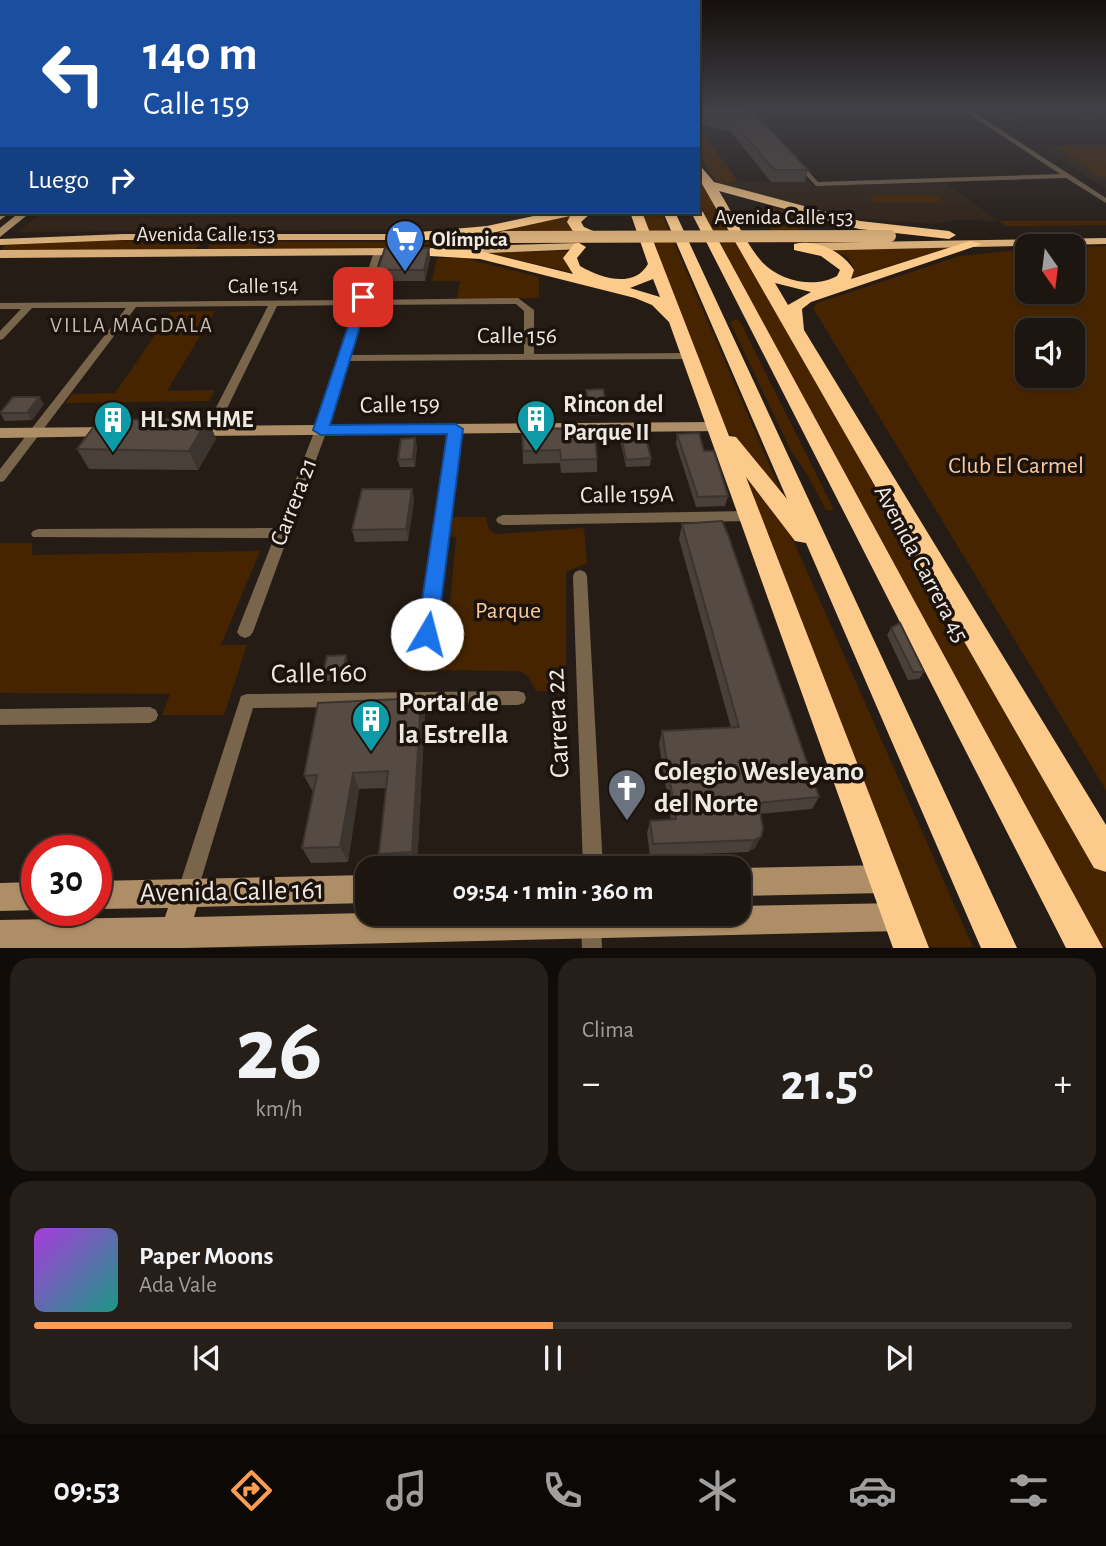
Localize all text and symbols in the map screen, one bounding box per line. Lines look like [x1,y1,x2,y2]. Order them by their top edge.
icon: left [28,28,119,119]
text: 140 m [143,30,258,79]
text: Calle 159 [143,88,250,120]
icon: right [103,161,141,199]
text: Luego [28,167,89,193]
street label: Avenida Calle 153 [715,207,853,228]
supermarket icon: Olímpica [384,218,426,273]
street label: Avenida Calle 153 [137,224,275,245]
place label: Olímpica [432,229,508,250]
north arrow [1015,234,1085,304]
map controls [1015,234,1085,388]
pin [333,267,393,327]
street label: Calle 154 [228,275,298,297]
icon: arrive [344,278,382,316]
district label: VILLA MAGDALA [50,315,214,336]
button: sound [1015,318,1085,388]
street label: Calle 156 [477,324,557,348]
street label: Calle 159 [360,392,440,418]
place label: Rincon del Parque II [563,393,664,445]
building icon: Rincon del Parque II [515,398,557,453]
building icon: HL SM HME [92,399,134,454]
place label: HL SM HME [140,408,253,432]
park label: Club El Carmel [948,454,1084,478]
street label: Carrera 21 [266,455,322,549]
street label: Calle 159A [580,482,674,508]
street label: Avenida Carrera 45 [870,482,972,646]
position arrow [390,597,464,671]
park label: Parque [475,599,541,623]
street label: Calle 160 [271,659,367,689]
street label: Carrera 22 [541,667,575,779]
place label: Portal de la Estrella [398,689,509,749]
building icon: Portal de la Estrella [350,698,392,753]
place label: Colegio Wesleyano del Norte [654,758,864,818]
church icon: Colegio Wesleyano del Norte [606,767,648,822]
speed limit sign: 30 [21,835,112,926]
street label: Avenida Calle 161 [139,876,325,908]
text: 09:54 · 1 min · 360 m [452,878,654,904]
text: 26 [236,1005,322,1096]
text: Clima [582,1019,634,1042]
text: 21.5° [781,1057,873,1109]
text: − [582,1065,600,1103]
text: + [1054,1065,1072,1103]
text: km/h [255,1098,303,1121]
text: Paper Moons [139,1243,274,1269]
text: Ada Vale [139,1274,217,1297]
icon: previous [188,1339,226,1377]
icon: pause [534,1339,572,1377]
icon: next [880,1339,918,1377]
icon: directions [227,1466,276,1515]
icon: music [382,1466,431,1515]
icon: phone [538,1466,587,1515]
icon: climate [693,1466,742,1515]
icon: car [848,1466,897,1515]
icon: filters [1004,1466,1053,1515]
text: 09:53 [53,1474,120,1506]

